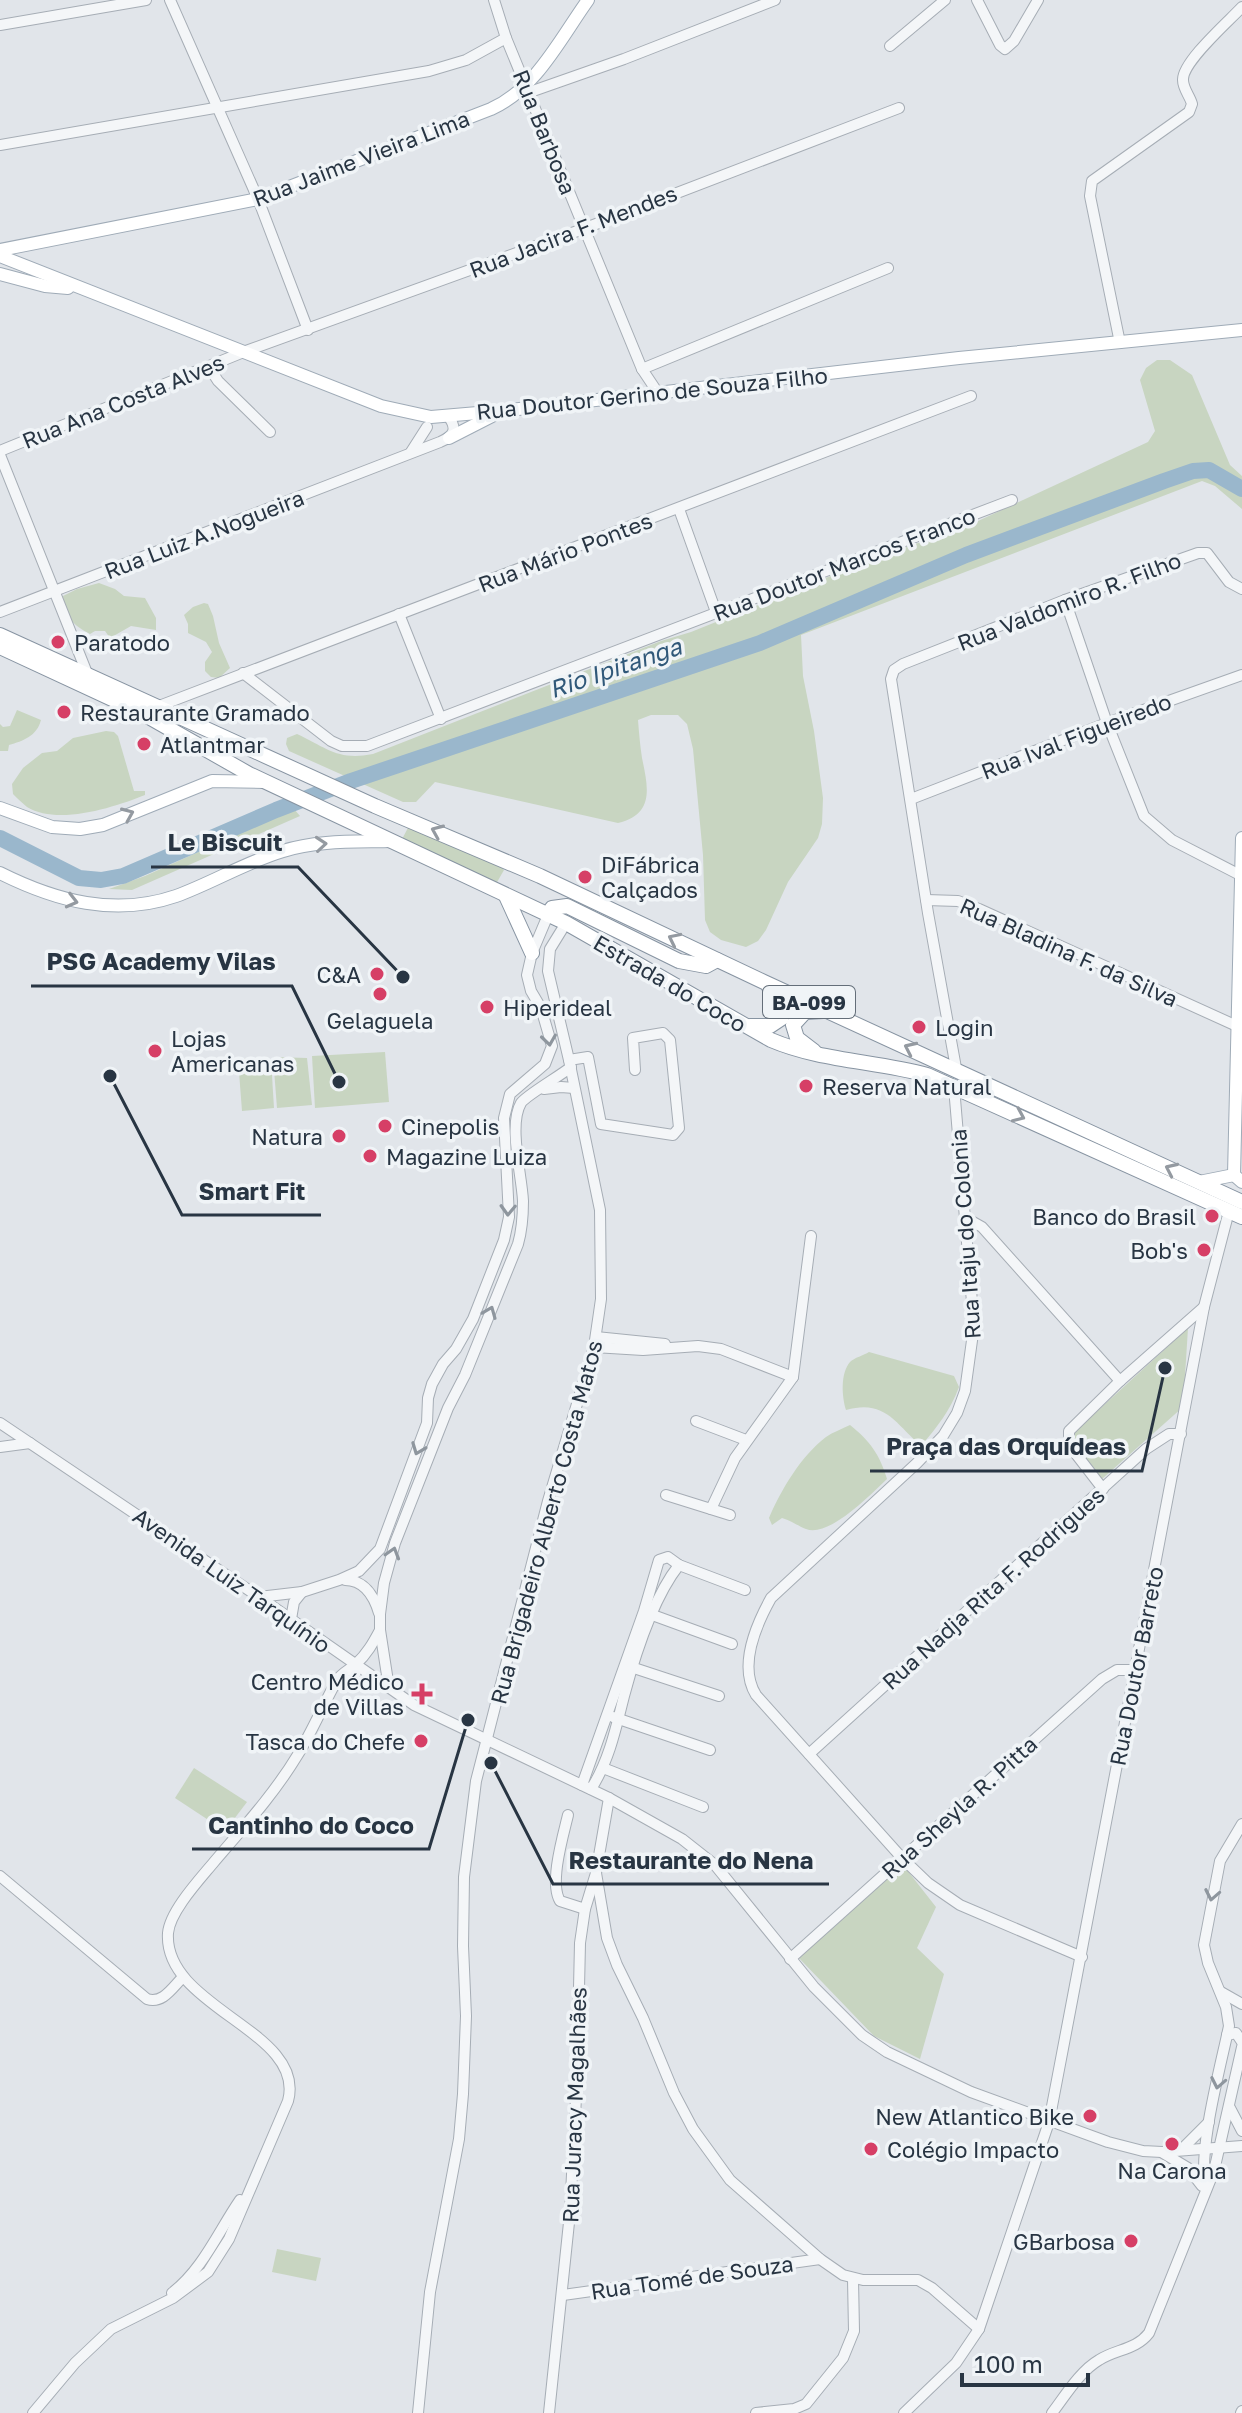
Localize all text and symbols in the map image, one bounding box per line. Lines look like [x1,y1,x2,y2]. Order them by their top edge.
street label: Rua Barbosa [508,66,582,198]
street label: Rua Jaime Vieira Lima [249,104,473,212]
street label: Rua Jacira F. Mendes [465,179,681,283]
street label: Rua Ana Costa Alves [18,348,228,454]
street label: Rua Doutor Gerino de Souza Filho [475,361,829,425]
street label: Rua Luiz A.Nogueira [100,483,308,585]
street label: Rua Doutor Marcos Franco [709,502,979,626]
street label: Rua Mário Pontes [474,506,656,598]
street label: Rua Valdomiro R. Filho [953,546,1185,656]
place label: Paratodo [74,629,170,656]
water label: Rio Ipitanga [545,630,687,704]
marker: Paratodo [49,633,67,651]
street label: Rua Ival Figueiredo [977,687,1175,785]
place label: Restaurante Gramado [80,699,310,726]
marker: Restaurante Gramado [55,703,73,721]
place label: Atlantmar [160,731,265,758]
marker: Atlantmar [135,735,153,753]
one-way arrow [120,808,134,824]
callout: Le Biscuit [151,819,298,867]
one-way arrow [431,825,445,841]
text: Le Biscuit [167,827,283,856]
one-way arrow [315,836,328,853]
place label: DiFábrica Calçados [601,851,700,903]
marker: DiFábrica Calçados [576,868,594,886]
one-way arrow [65,892,79,909]
street label: Rua Bladina F. da Silva [956,892,1182,1012]
street label: Estrada do Coco [589,928,751,1038]
one-way arrow [667,934,682,949]
callout: PSG Academy Vilas [31,938,292,986]
text: PSG Academy Vilas [46,946,276,975]
place label: C&A [317,961,361,988]
marker: C&A [368,965,386,983]
marker: Gelaguela [371,985,389,1003]
road number: BA-099 [763,986,855,1018]
place label: Hiperideal [503,994,612,1021]
marker: Hiperideal [478,998,496,1016]
place label: Gelaguela [327,1007,433,1034]
place label: Login [935,1014,993,1041]
marker: Login [910,1018,928,1036]
place label: Lojas Americanas [171,1025,295,1077]
one-way arrow [540,1033,557,1047]
one-way arrow [904,1041,919,1057]
marker: Lojas Americanas [146,1042,164,1060]
place label: Reserva Natural [822,1073,992,1100]
marker: Reserva Natural [797,1077,815,1095]
one-way arrow [1011,1107,1026,1123]
place label: Cinepolis [401,1113,499,1140]
marker: Cinepolis [376,1117,394,1135]
place label: Natura [251,1123,323,1150]
marker: Natura [330,1127,348,1145]
street label: Rua Itaju do Colonia [944,1128,986,1340]
place label: Magazine Luiza [386,1143,547,1170]
marker: Magazine Luiza [361,1147,379,1165]
one-way arrow [1165,1163,1180,1179]
callout: Smart Fit [182,1167,321,1215]
text: Smart Fit [199,1176,305,1205]
place label: Banco do Brasil [1032,1203,1196,1230]
one-way arrow [500,1204,517,1217]
marker: Banco do Brasil [1203,1207,1221,1225]
place label: Bob's [1130,1237,1188,1264]
marker: Bob's [1195,1241,1213,1259]
one-way arrow [480,1306,497,1320]
street label: Rua Brigadeiro Alberto Costa Matos [484,1337,608,1707]
callout: Praça das Orquídeas [870,1423,1142,1471]
text: Praça das Orquídeas [886,1431,1126,1460]
one-way arrow [411,1441,428,1455]
street label: Rua Nadja Rita F. Rodrigues [876,1481,1110,1695]
street label: Avenida Luiz Tarquínio [128,1502,336,1658]
one-way arrow [384,1547,400,1560]
street label: Rua Doutor Barreto [1103,1564,1169,1768]
place label: Centro Médico de Villas [251,1668,404,1720]
marker: Centro Médico de Villas [411,1683,433,1705]
place label: Tasca do Chefe [245,1728,405,1755]
street label: Rua Sheyla R. Pitta [876,1730,1042,1884]
marker: Tasca do Chefe [412,1732,430,1750]
callout: Cantinho do Coco [192,1801,429,1849]
text: Cantinho do Coco [208,1810,414,1839]
callout: Restaurante do Nena [553,1836,829,1884]
text: Restaurante do Nena [569,1845,813,1874]
one-way arrow [1205,1888,1222,1902]
street label: Rua Juracy Magalhães [556,1987,592,2223]
one-way arrow [1210,2075,1227,2089]
place label: New Atlantico Bike [875,2103,1074,2130]
marker: New Atlantico Bike [1081,2107,1099,2125]
marker: Na Carona [1163,2135,1181,2153]
place label: Colégio Impacto [887,2136,1059,2163]
marker: Colégio Impacto [862,2140,880,2158]
place label: Na Carona [1117,2157,1227,2184]
place label: GBarbosa [1013,2228,1115,2255]
marker: GBarbosa [1122,2232,1140,2250]
street label: Rua Tomé de Souza [589,2249,795,2305]
scale bar [962,2337,1088,2387]
text: 100 m [974,2349,1043,2378]

